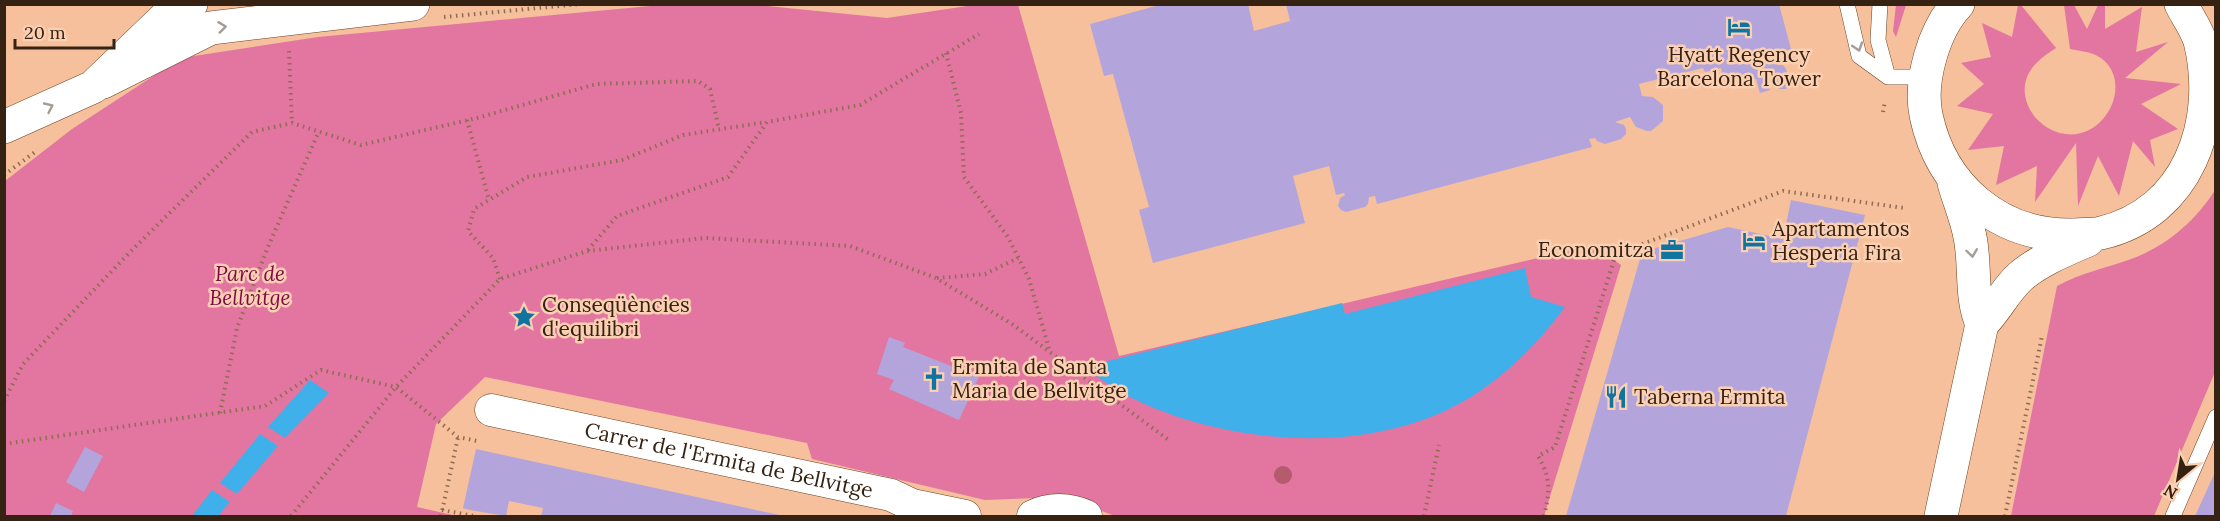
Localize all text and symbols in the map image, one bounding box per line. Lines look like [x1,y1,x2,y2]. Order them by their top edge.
scale bar [15,12,114,50]
hotel icon: Hyatt Regency Barcelona Tower [1726,14,1752,40]
text: 20 m [24,21,66,44]
one-way arrow [217,21,226,33]
place label: Hyatt Regency Barcelona Tower [1657,41,1821,92]
one-way arrow [1851,41,1863,52]
one-way arrow [42,102,53,114]
place label: Apartamentos Hesperia Fira [1771,215,1910,266]
hotel icon: Apartamentos Hesperia Fira [1741,228,1767,254]
place label: Economitza [1538,236,1654,263]
office icon: Economitza [1659,237,1685,263]
one-way arrow [1966,248,1978,257]
park label: Parc de Bellvitge [209,260,291,311]
place label: Conseqüències d'equilibri [542,291,690,342]
place icon: Conseqüències d'equilibri [511,304,537,330]
place label: Ermita de Santa Maria de Bellvitge [952,353,1127,404]
church icon: Ermita de Santa Maria de Bellvitge [921,366,947,392]
place label: Taberna Ermita [1634,383,1786,410]
restaurant icon: Taberna Ermita [1603,384,1629,410]
street label: Carrer de l'Ermita de Bellvitge [582,416,875,504]
north arrow [2148,449,2208,509]
text: N [2160,480,2181,504]

